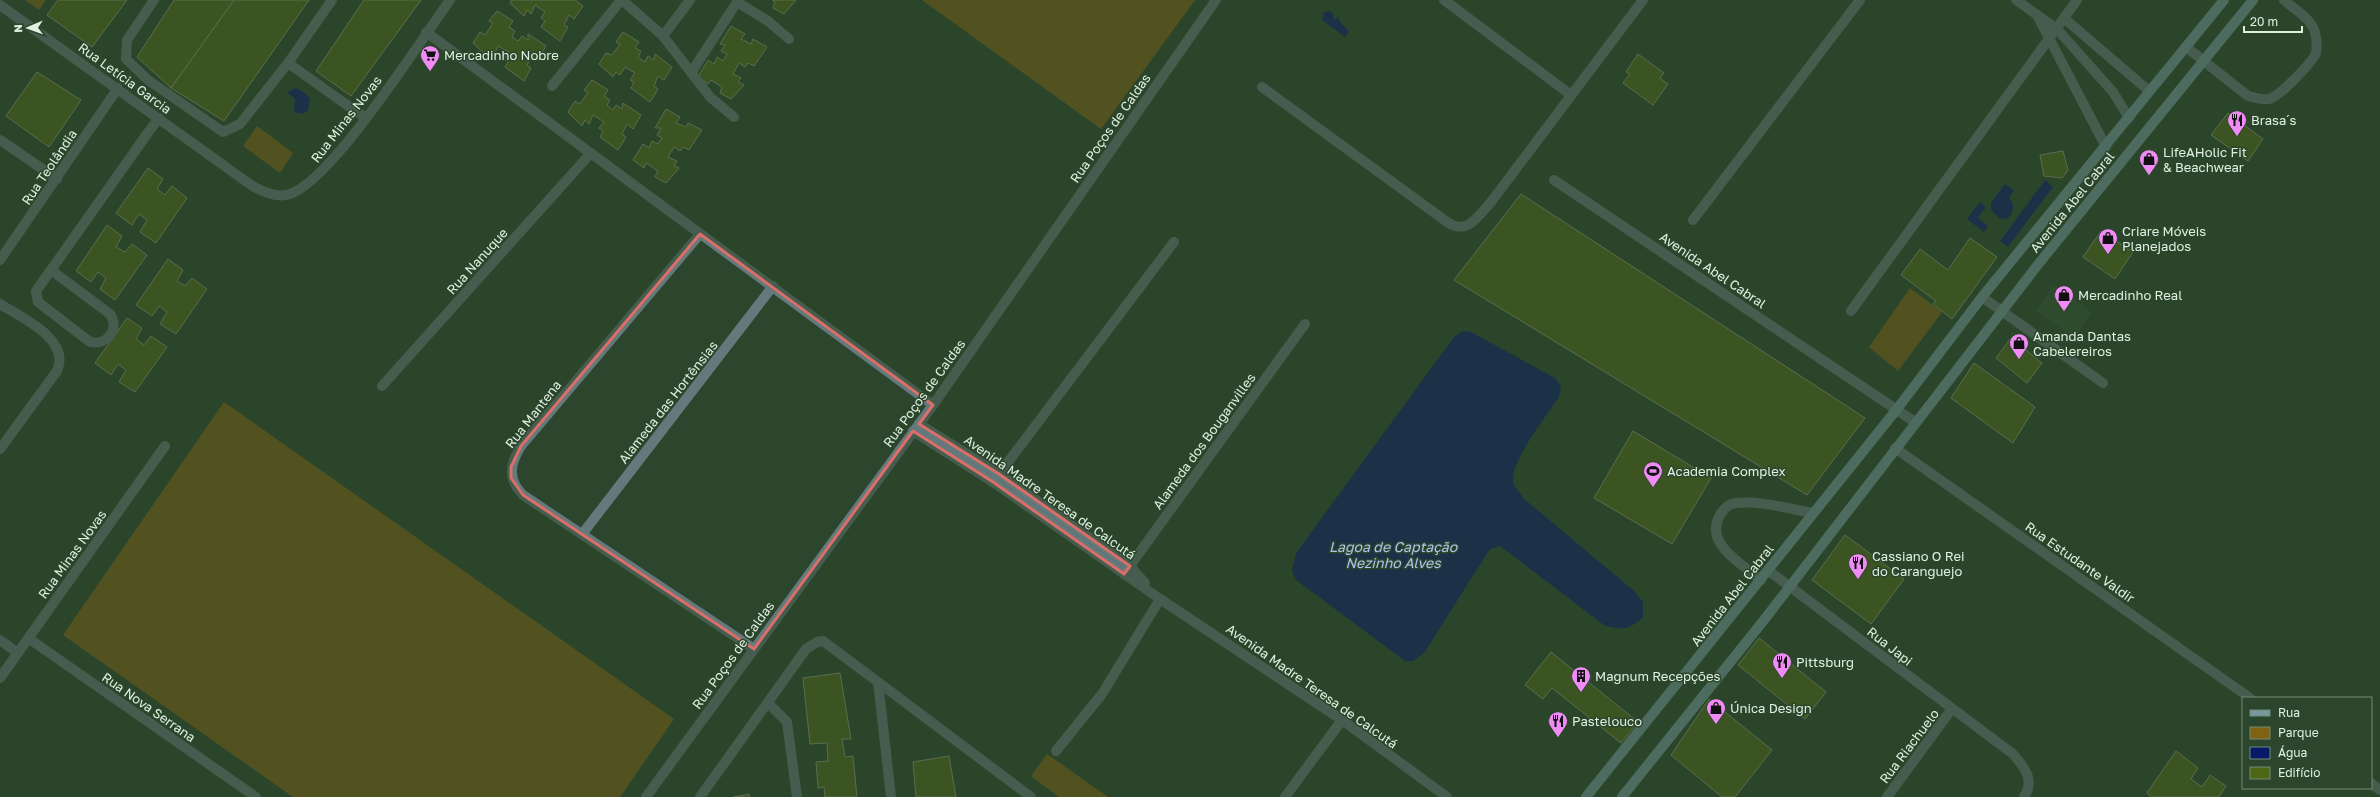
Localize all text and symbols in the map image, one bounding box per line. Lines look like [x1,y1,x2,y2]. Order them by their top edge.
north arrow [8,8,48,48]
scale bar [2244,8,2302,34]
text: 20 m [2250,14,2278,29]
text: N [11,24,24,33]
street label: Rua Letícia Garcia [75,39,175,117]
supermarket icon: Mercadinho Nobre [419,44,441,72]
place label: Mercadinho Nobre [444,47,559,63]
street label: Rua Poços de Caldas [1066,70,1154,186]
street label: Rua Minas Novas [307,72,385,166]
restaurant icon: Brasa´s [2226,109,2248,137]
place label: Brasa´s [2251,112,2297,128]
street label: Rua Teolândia [18,126,80,208]
place label: LifeAHolic Fit & Beachwear [2163,144,2247,175]
street label: Avenida Abel Cabral [2026,148,2118,256]
shop icon: LifeAHolic Fit & Beachwear [2138,148,2160,176]
place label: Criare Móveis Planejados [2122,223,2206,254]
street label: Rua Nanuque [443,225,511,297]
shop icon: Criare Móveis Planejados [2097,227,2119,255]
street label: Avenida Abel Cabral [1657,228,1769,312]
shop icon: Mercadinho Real [2053,284,2075,312]
place label: Mercadinho Real [2078,287,2182,303]
place label: Amanda Dantas Cabelereiros [2033,328,2131,359]
shop icon: Amanda Dantas Cabelereiros [2008,332,2030,360]
street label: Rua Poços de Caldas [879,336,969,450]
street label: Alameda das Hortênsias [615,337,721,467]
street label: Alameda dos Bouganvilles [1149,370,1259,512]
street label: Rua Mantena [502,377,564,451]
street label: Avenida Madre Teresa de Calcutá [961,431,1139,563]
sports icon: Academia Complex [1642,460,1664,488]
place label: Academia Complex [1667,463,1786,479]
street label: Rua Minas Novas [34,506,110,601]
street label: Rua Estudante Valdir [2022,518,2138,606]
water label: Lagoa de Captação Nezinho Alves [1329,538,1459,571]
street label: Avenida Abel Cabral [1687,541,1777,649]
place label: Cassiano O Rei do Caranguejo [1872,548,1964,579]
restaurant icon: Cassiano O Rei do Caranguejo [1847,552,1869,580]
street label: Rua Poços de Caldas [688,598,778,712]
street label: Avenida Madre Teresa de Calcutá [1223,620,1401,752]
street label: Rua Japi [1864,623,1916,669]
restaurant icon: Pittsburg [1771,651,1793,679]
place label: Pittsburg [1796,654,1854,670]
building icon: Magnum Recepções [1570,665,1592,693]
place label: Magnum Recepções [1595,668,1720,684]
street label: Rua Nova Serrana [99,669,199,745]
shop icon: Única Design [1705,697,1727,725]
legend [2242,697,2372,789]
place label: Única Design [1730,700,1812,716]
street label: Rua Riachuelo [1876,705,1942,786]
text: Rua [2278,705,2300,720]
restaurant icon: Pastelouco [1547,710,1569,738]
place label: Pastelouco [1572,713,1642,729]
text: Parque [2278,725,2319,740]
text: Água [2278,745,2307,760]
text: Edifício [2278,765,2320,780]

